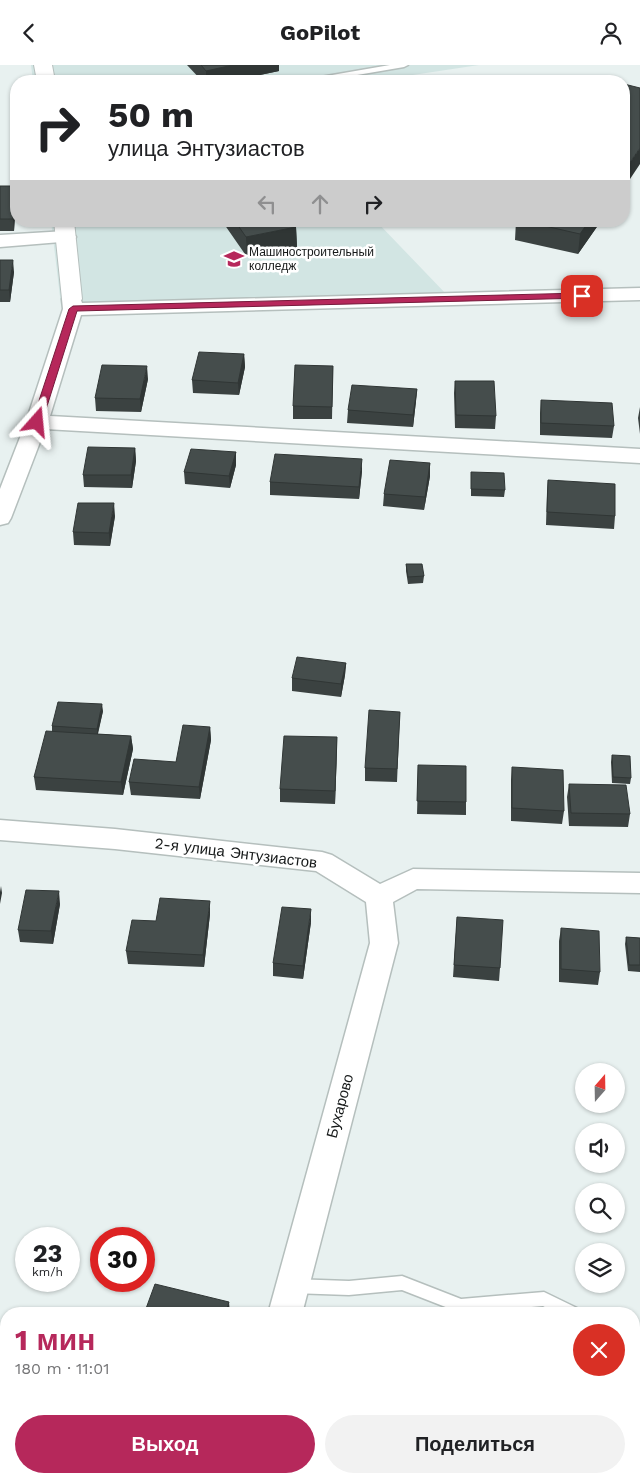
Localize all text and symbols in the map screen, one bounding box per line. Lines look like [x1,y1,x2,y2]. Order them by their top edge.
icon: back [15,19,43,47]
icon: person [597,19,625,47]
text: GoPilot [280,20,360,45]
text: 50 m [108,94,194,136]
icon: right [25,95,90,160]
text: улица Энтузиастов [108,136,305,161]
icon: left [253,190,281,218]
icon: ahead [306,190,334,218]
icon: right [359,190,387,218]
place label: Машиностроительный колледж [249,245,374,273]
school or university icon: Машиностроительный колледж [223,248,245,270]
pin [561,275,603,317]
icon: arrive [568,282,596,310]
position arrow [10,395,62,447]
street label: 2-я улица Энтузиастов [154,834,318,872]
north arrow [575,1063,625,1113]
map controls [575,1063,625,1293]
street label: Бухарово [323,1072,357,1140]
button: sound [575,1123,625,1173]
button: search [575,1183,625,1233]
speed limit sign: 30 [90,1227,155,1292]
text: 23 [33,1239,62,1268]
button: layers [575,1243,625,1293]
text: km/h [32,1265,63,1279]
text: 1 мин [15,1322,95,1357]
button: close [573,1324,625,1376]
text: 180 m · 11:01 [15,1359,109,1378]
button: Выход [15,1415,315,1473]
button: Поделиться [325,1415,625,1473]

